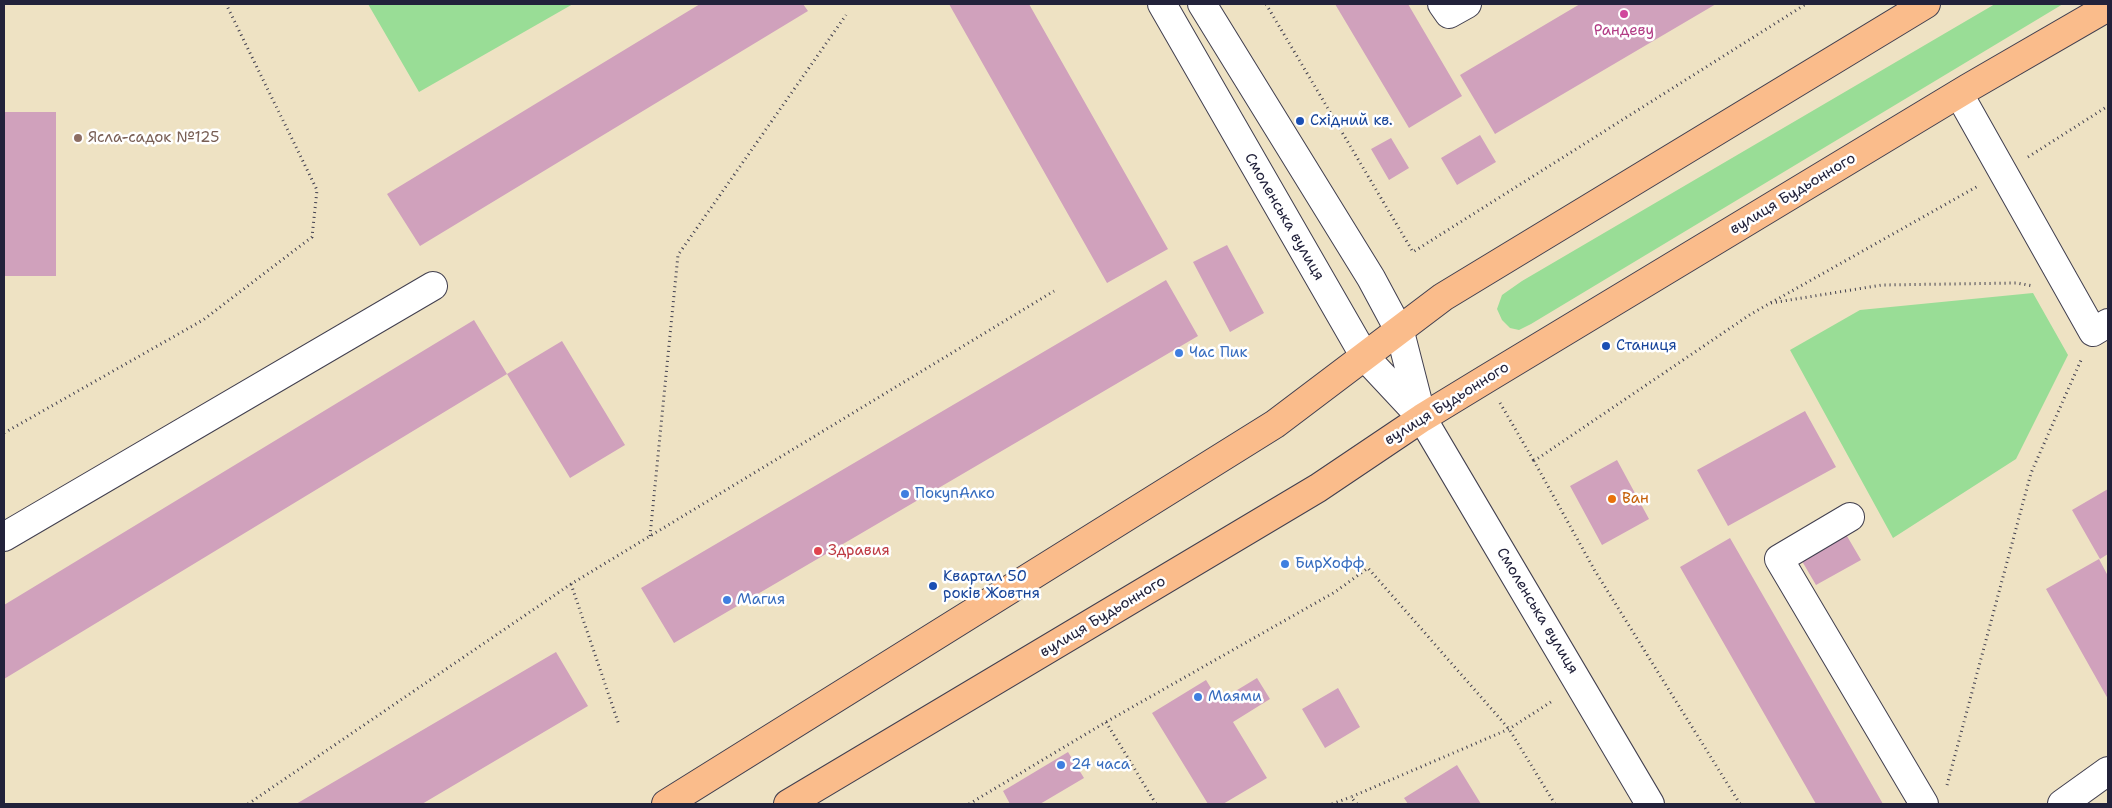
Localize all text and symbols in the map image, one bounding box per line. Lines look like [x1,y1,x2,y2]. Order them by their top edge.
marker: Рандеву [1618,8,1630,20]
place label: Рандеву [1594,22,1654,40]
place label: Східний кв. [1310,112,1393,130]
marker: Східний кв. [1294,115,1306,127]
place label: Ясла-садок №125 [88,129,219,147]
marker: Ясла-садок №125 [72,132,84,144]
street label: вулиця Будьонного [1727,149,1859,239]
street label: Смоленська вулиця [1240,150,1328,284]
place label: Станиця [1616,337,1677,355]
marker: Станиця [1600,340,1612,352]
place label: Час Пик [1189,344,1248,362]
marker: Час Пик [1173,347,1185,359]
street label: вулиця Будьонного [1381,358,1513,450]
place label: ПокупАлко [915,485,995,503]
marker: ПокупАлко [899,488,911,500]
place label: Ван [1622,490,1649,508]
marker: Ван [1606,493,1618,505]
place label: Здравия [828,542,890,560]
marker: Здравия [812,545,824,557]
street label: Смоленська вулиця [1492,545,1582,677]
place label: БирХофф [1295,555,1364,573]
marker: БирХофф [1279,558,1291,570]
place label: Квартал 50 років Жовтня [943,568,1040,603]
street label: вулиця Будьонного [1037,572,1169,662]
marker: Квартал 50 років Жовтня [927,580,939,592]
place label: Магия [737,591,785,609]
marker: Магия [721,594,733,606]
place label: Маями [1208,688,1262,706]
marker: Маями [1192,691,1204,703]
place label: 24 часа [1071,756,1130,774]
marker: 24 часа [1055,759,1067,771]

